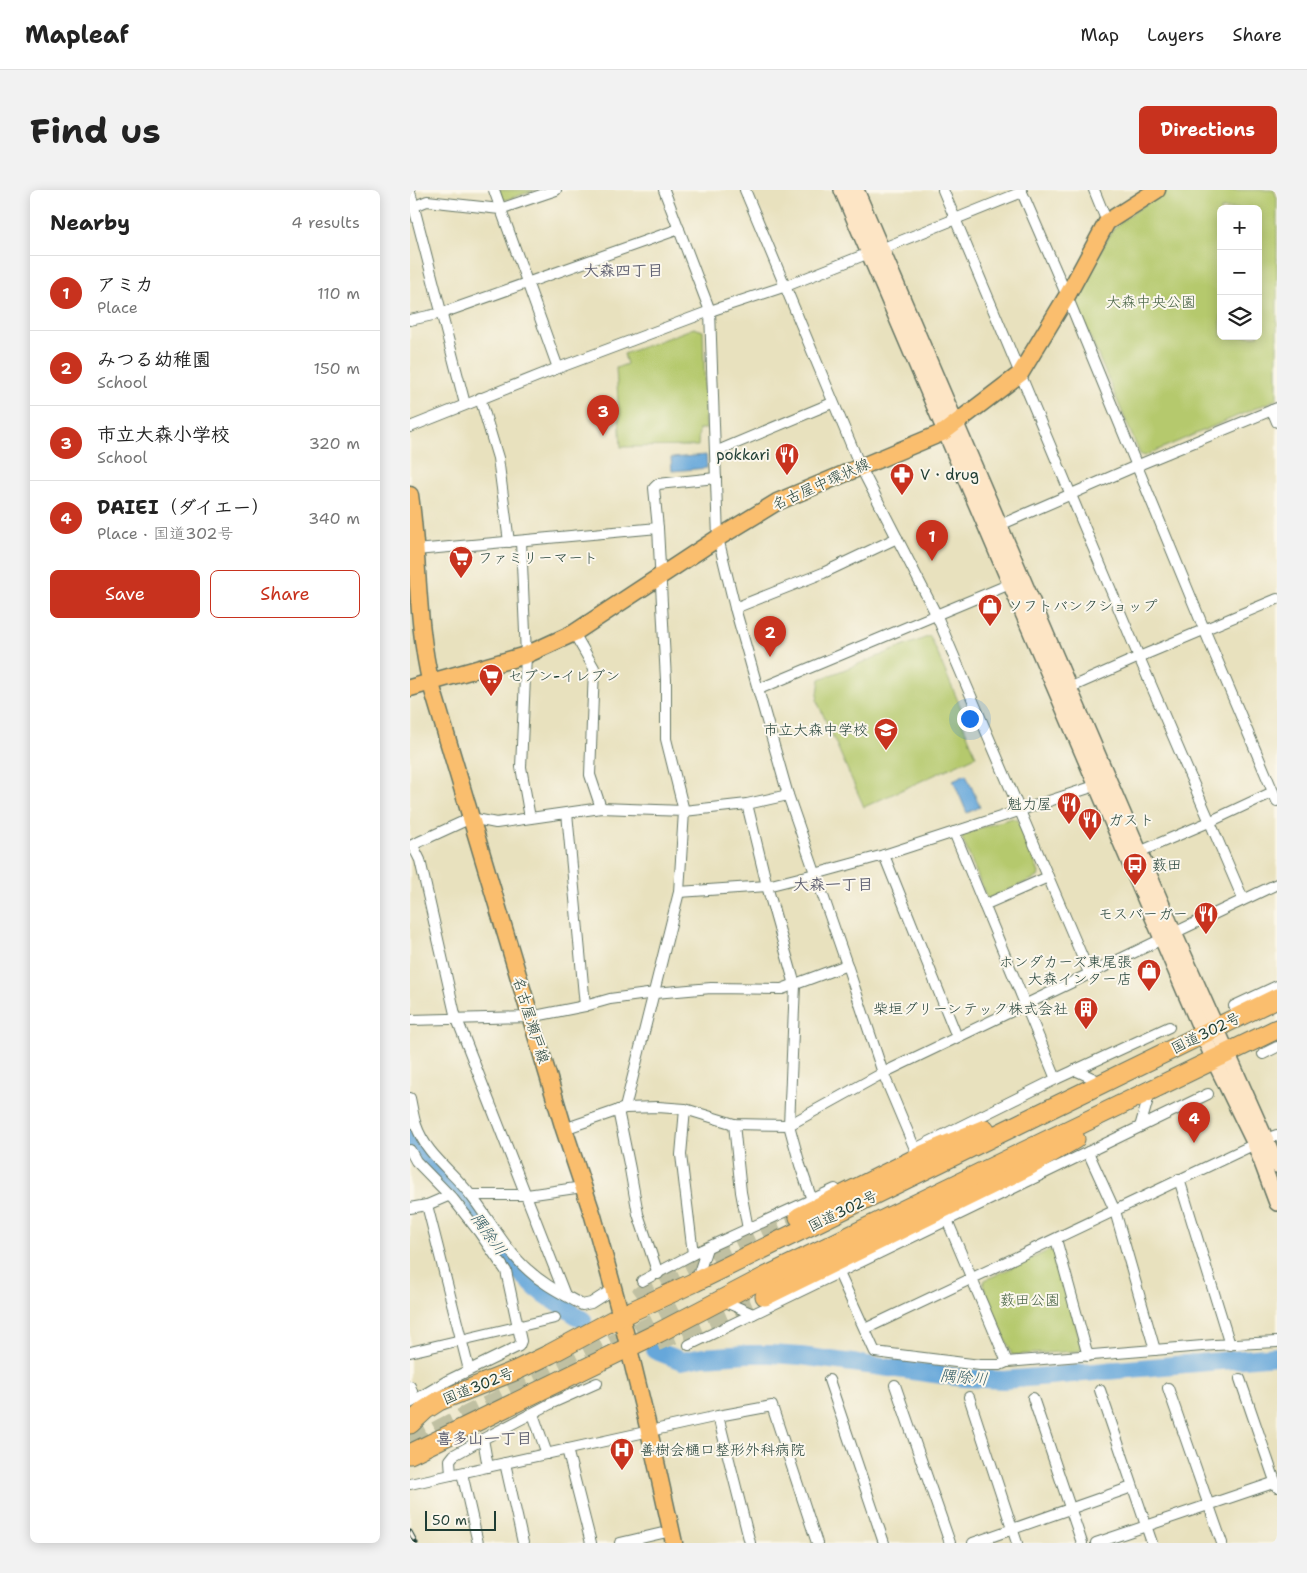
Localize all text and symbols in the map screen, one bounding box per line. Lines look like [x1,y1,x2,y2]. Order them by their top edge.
text: Mapleaf [25,19,129,51]
text: Map [1081,23,1119,47]
text: Layers [1147,23,1204,47]
text: Share [1232,23,1282,47]
button: Directions [1139,106,1277,154]
text: Find us [30,107,161,154]
map controls [1217,205,1262,340]
button: + [1217,205,1262,250]
text: Nearby [50,209,130,237]
text: 4 results [291,212,360,233]
button: − [1217,250,1262,295]
district label: 大森四丁目 [583,260,663,281]
text: アミカ [97,272,154,297]
text: 1 [62,283,70,304]
text: 110 m [317,283,360,304]
park label: 大森中央公園 [1106,292,1196,312]
button: layers [1217,295,1262,340]
text: Place [97,297,138,318]
text: みつる幼稚園 [97,347,211,372]
text: 2 [60,358,72,379]
text: 150 m [313,358,360,379]
text: School [97,372,147,393]
pin: 3 [587,395,619,436]
text: 市立大森小学校 [97,422,230,447]
text: 3 [60,433,72,454]
text: 320 m [309,433,360,454]
restaurant icon: pokkari [774,442,800,476]
place label: pokkari [716,445,770,465]
text: School [97,447,147,468]
street label: 名古屋中環状線 [769,454,873,514]
pharmacy icon: V・drug [889,462,915,496]
place label: V・drug [920,465,979,485]
text: DAIEI（ダイエー） [97,495,270,520]
text: 4 [60,508,72,529]
text: 340 m [308,508,360,529]
pin: 1 [916,520,948,561]
text: Place · 国道302号 [97,523,234,544]
supermarket icon: ファミリーマート [448,545,474,579]
place label: ファミリーマート [478,548,598,568]
button: Save [50,570,200,618]
button: Share [210,570,360,618]
shop icon: ソフトバンクショップ [977,593,1003,627]
place label: ソフトバンクショップ [1008,596,1157,616]
pin: 2 [754,616,786,657]
supermarket icon: セブン-イレブン [478,663,504,697]
place label: セブン-イレブン [508,666,620,686]
your location [957,706,983,732]
school or university icon: 市立大森中学校 [873,717,899,751]
place label: 市立大森中学校 [763,720,868,740]
restaurant icon: 魁力屋 [1056,791,1082,825]
place label: 魁力屋 [1007,794,1052,814]
restaurant icon: ガスト [1077,807,1103,841]
place label: ガスト [1108,810,1155,830]
bus stop icon: 薮田 [1122,852,1148,886]
place label: 薮田 [1152,855,1182,875]
district label: 大森一丁目 [793,874,873,895]
restaurant icon: モスバーガー [1193,901,1219,935]
place label: モスバーガー [1098,904,1188,924]
place label: ホンダカーズ東尾張 大森インター店 [999,952,1132,989]
shop icon: ホンダカーズ東尾張 大森インター店 [1136,958,1162,992]
street label: 名古屋瀬戸線 [508,974,554,1066]
building icon: 柴垣グリーンテック株式会社 [1073,996,1099,1030]
place label: 柴垣グリーンテック株式会社 [873,999,1068,1019]
street label: 国道302号 [1168,1008,1244,1058]
pin: 4 [1178,1102,1210,1143]
street label: 国道302号 [805,1186,881,1236]
water label: 隅除川 [466,1208,512,1260]
park label: 薮田公園 [1000,1290,1060,1310]
street label: 国道302号 [439,1363,517,1409]
water label: 隅除川 [939,1364,989,1390]
district label: 喜多山一丁目 [436,1428,532,1449]
hospital icon: 善樹会樋口整形外科病院 [609,1437,635,1471]
place label: 善樹会樋口整形外科病院 [640,1440,805,1460]
scale bar [425,1508,496,1531]
text: 50 m [432,1511,467,1529]

